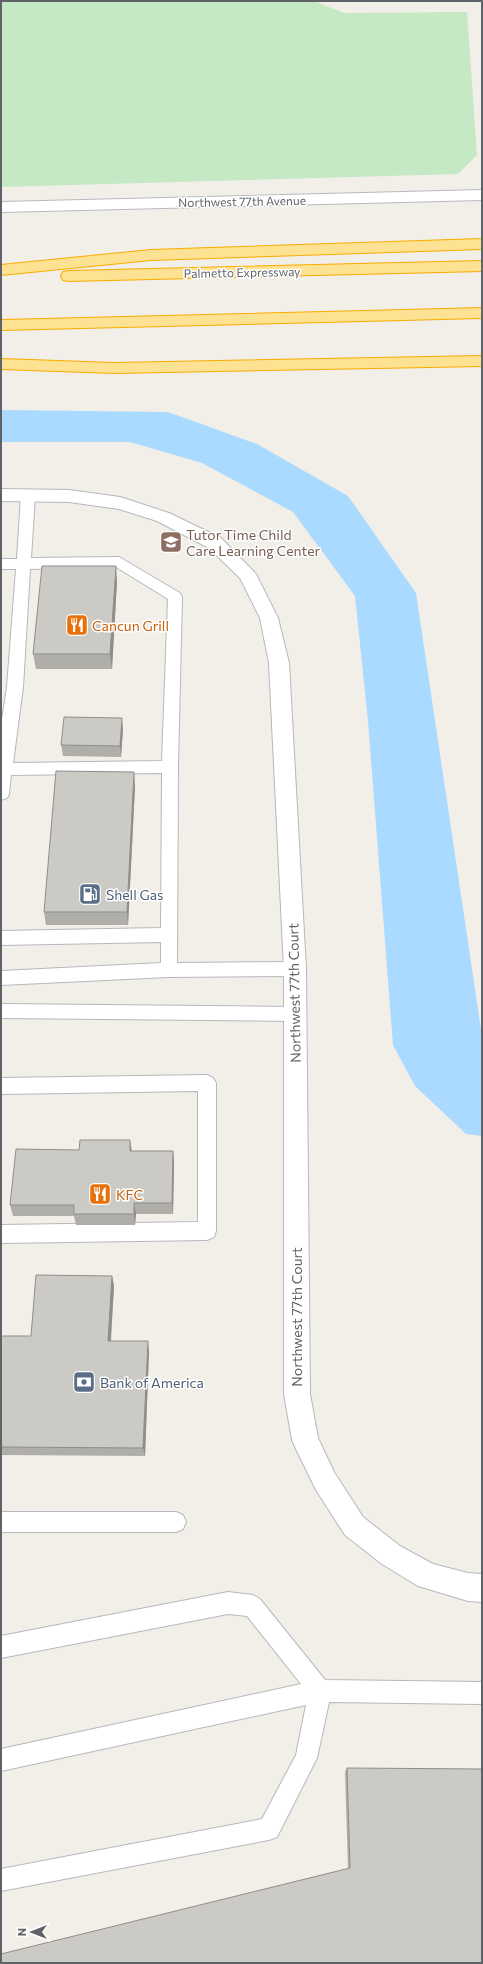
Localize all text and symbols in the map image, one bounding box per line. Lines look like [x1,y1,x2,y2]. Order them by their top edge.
street label: Northwest 77th Avenue [178,193,306,209]
street label: Palmetto Expressway [183,264,301,280]
place label: Tutor Time Child Care Learning Center [186,526,321,559]
school or university icon: Tutor Time Child Care Learning Center [158,529,184,555]
restaurant icon: Cancun Grill [64,612,90,638]
place label: Cancun Grill [92,617,169,634]
fuel station icon: Shell Gas [77,881,103,907]
place label: Shell Gas [106,886,163,903]
street label: Northwest 77th Court [284,923,304,1063]
restaurant icon: KFC [87,1181,113,1207]
place label: KFC [116,1186,143,1203]
street label: Northwest 77th Court [288,1247,305,1387]
bank icon: Bank of America [71,1369,97,1395]
place label: Bank of America [100,1374,204,1391]
north arrow [12,1912,52,1952]
text: N [15,1928,28,1936]

